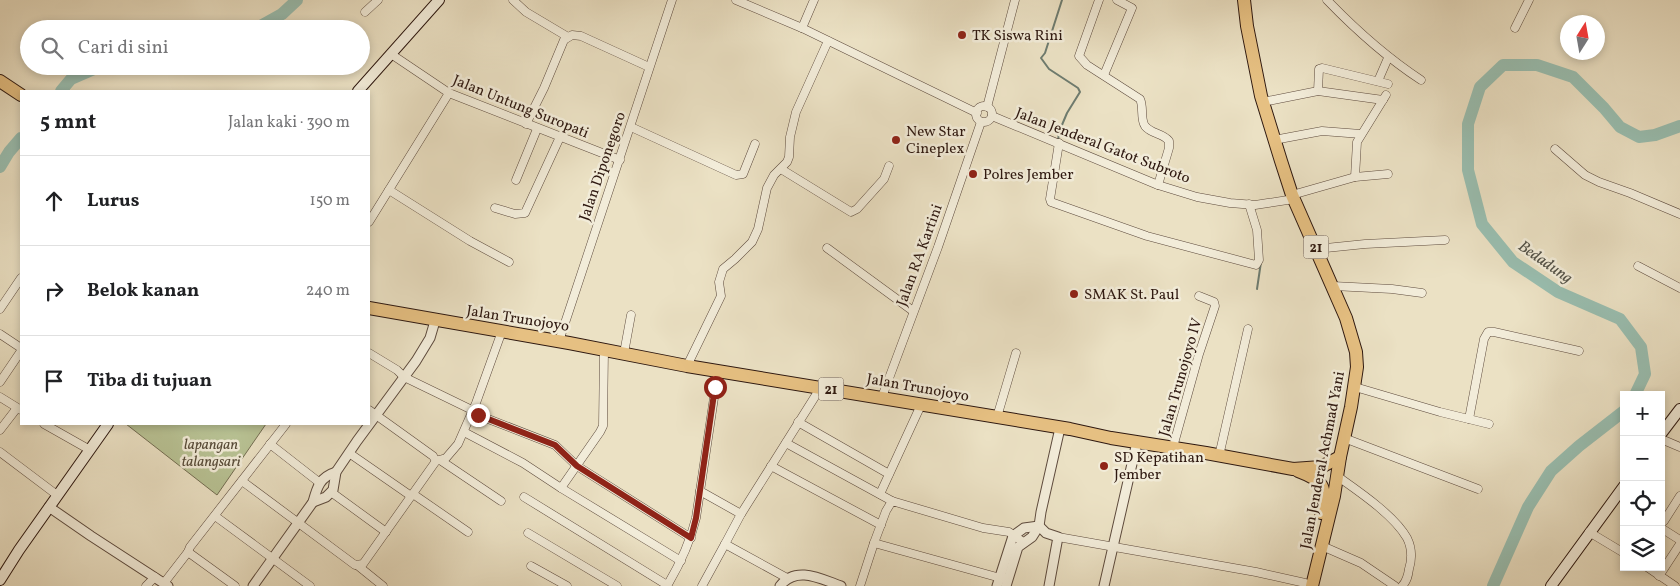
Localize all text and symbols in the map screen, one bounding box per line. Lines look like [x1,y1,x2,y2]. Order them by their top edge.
north arrow [1560,15,1605,60]
search box [20,20,370,75]
place label: TK Siswa Rini [972,26,1063,47]
marker: TK Siswa Rini [956,29,968,41]
icon: search [38,34,66,62]
text: Cari di sini [78,35,169,61]
street label: Jalan Untung Suropati [449,70,592,144]
street label: Jalan Jenderal Gatot Subroto [1012,103,1193,190]
text: 5 mnt [40,108,96,137]
street label: Jalan Diponegoro [575,109,632,224]
text: Jalan kaki · 390 m [228,112,350,134]
place label: New Star Cineplex [906,122,966,160]
marker: New Star Cineplex [890,134,902,146]
place label: Polres Jember [983,165,1073,186]
marker: Polres Jember [967,168,979,180]
icon: ahead [40,187,68,215]
text: Lurus [87,188,139,214]
text: 150 m [309,190,350,212]
street label: Jalan RA Kartini [892,202,949,310]
road number: 21 [1304,236,1328,258]
water label: Bedadung [1513,236,1577,289]
icon: right [40,277,68,305]
text: Belok kanan [87,278,199,304]
text: 240 m [306,280,350,302]
place label: SMAK St. Paul [1084,285,1179,306]
marker: SMAK St. Paul [1068,288,1080,300]
street label: Jalan Trunojoyo [465,301,571,338]
street label: Jalan Trunojoyo IV [1154,316,1208,439]
icon: arrive [40,367,68,395]
text: Tiba di tujuan [87,368,212,394]
street label: Jalan Trunojoyo [865,369,971,408]
street label: Jalan Jenderal Achmad Yani [1296,370,1351,551]
route start [704,376,727,399]
road number: 21 [818,378,844,400]
map controls [1620,391,1665,571]
button: + [1620,391,1665,436]
route end [467,404,490,427]
park label: lapangan talangsari [182,435,241,473]
button: − [1620,436,1665,481]
place label: SD Kepatihan Jember [1114,448,1204,486]
marker: SD Kepatihan Jember [1098,460,1110,472]
button: locate [1620,481,1665,526]
button: layers [1620,526,1665,571]

